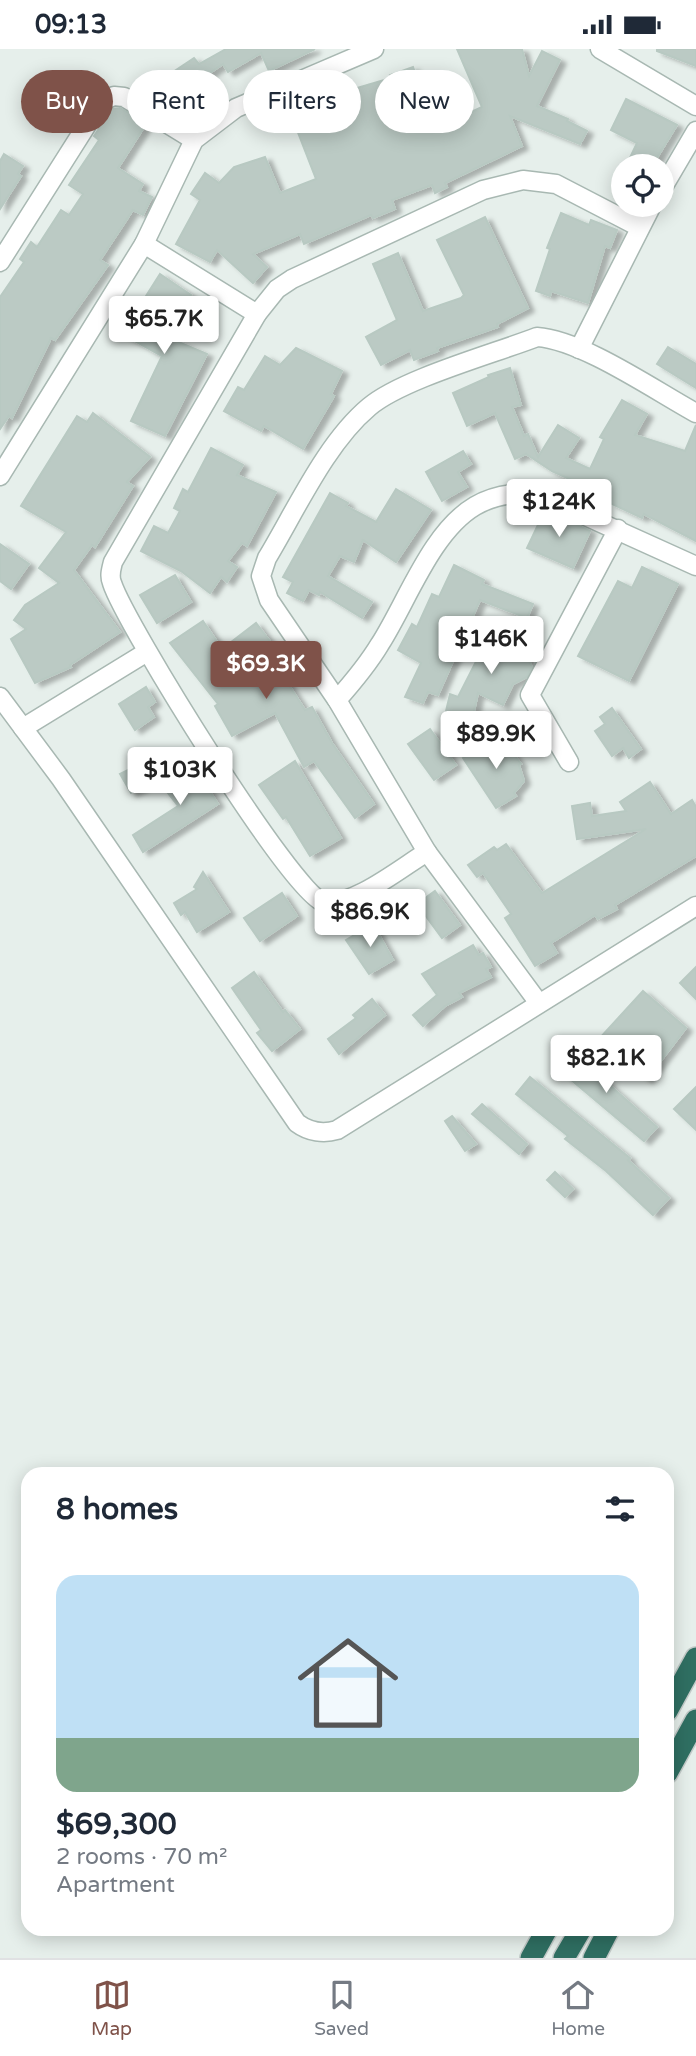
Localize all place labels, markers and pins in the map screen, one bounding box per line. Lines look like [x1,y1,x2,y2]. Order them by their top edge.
pin: $65.7K [107,296,221,356]
pin: $124K [510,479,608,539]
pin: $146K [442,617,540,676]
pin: $69.3K [209,641,323,701]
pin: $89.9K [439,711,553,771]
pin: $103K [131,747,229,807]
pin: $86.9K [313,890,427,949]
pin: $82.1K [549,1035,663,1095]

